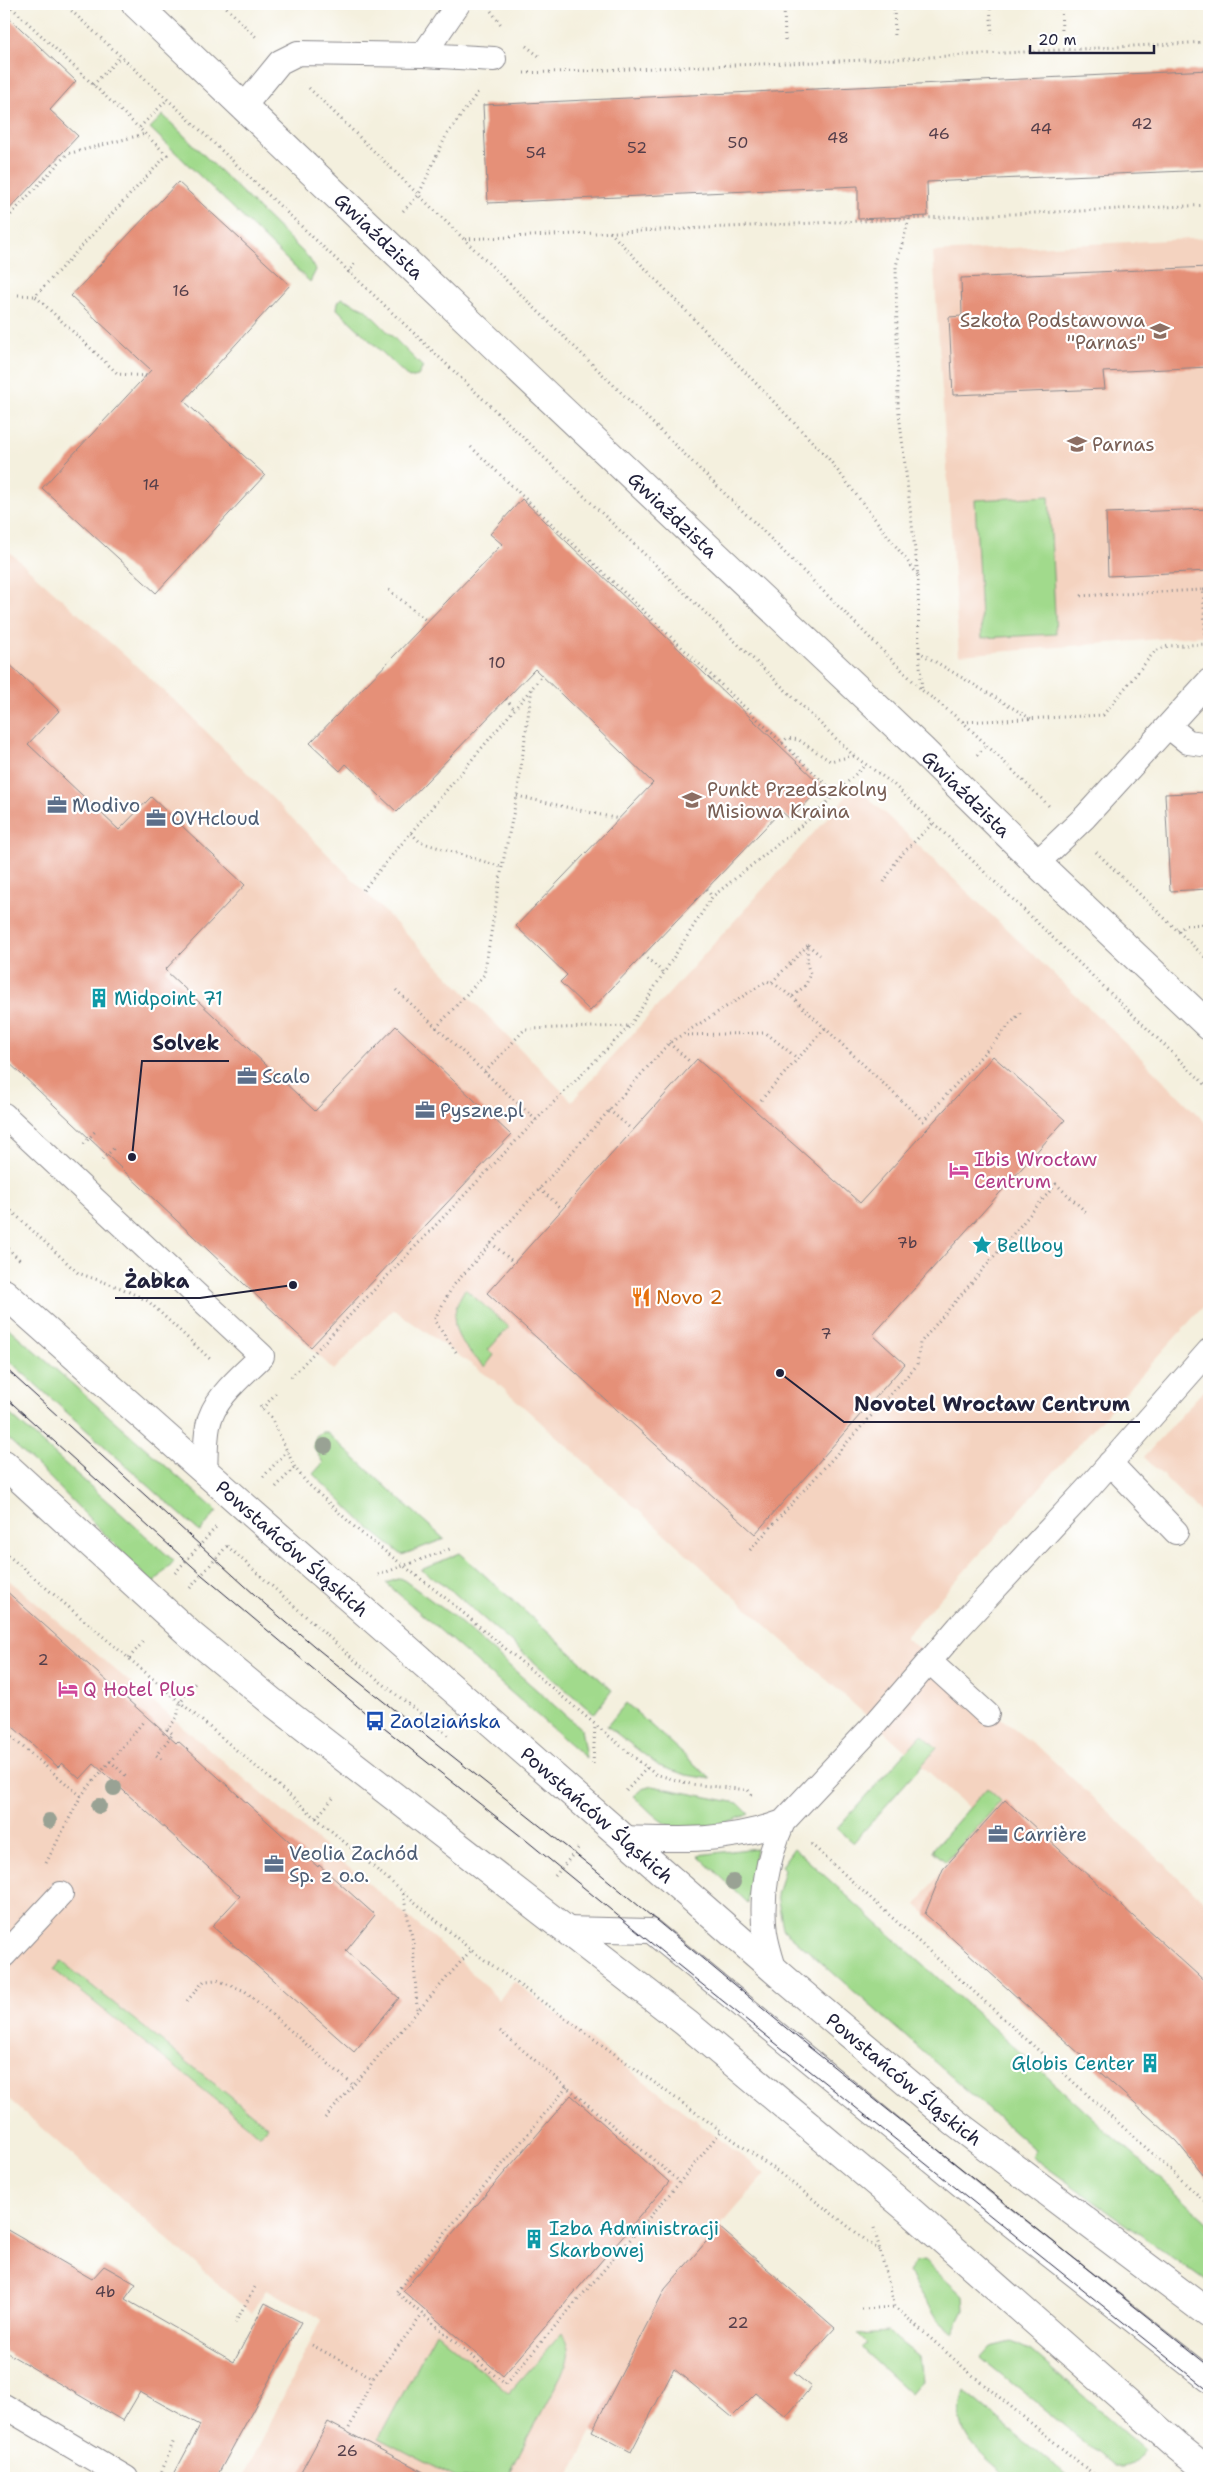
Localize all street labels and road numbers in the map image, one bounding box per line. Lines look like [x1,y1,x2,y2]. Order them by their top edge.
street label: Gwiaździsta [329,187,429,285]
street label: Gwiaździsta [623,466,723,563]
street label: Gwiaździsta [917,745,1016,843]
street label: Powstańców Śląskich [211,1474,374,1622]
street label: Powstańców Śląskich [515,1741,679,1889]
street label: Powstańców Śląskich [821,2007,987,2151]

